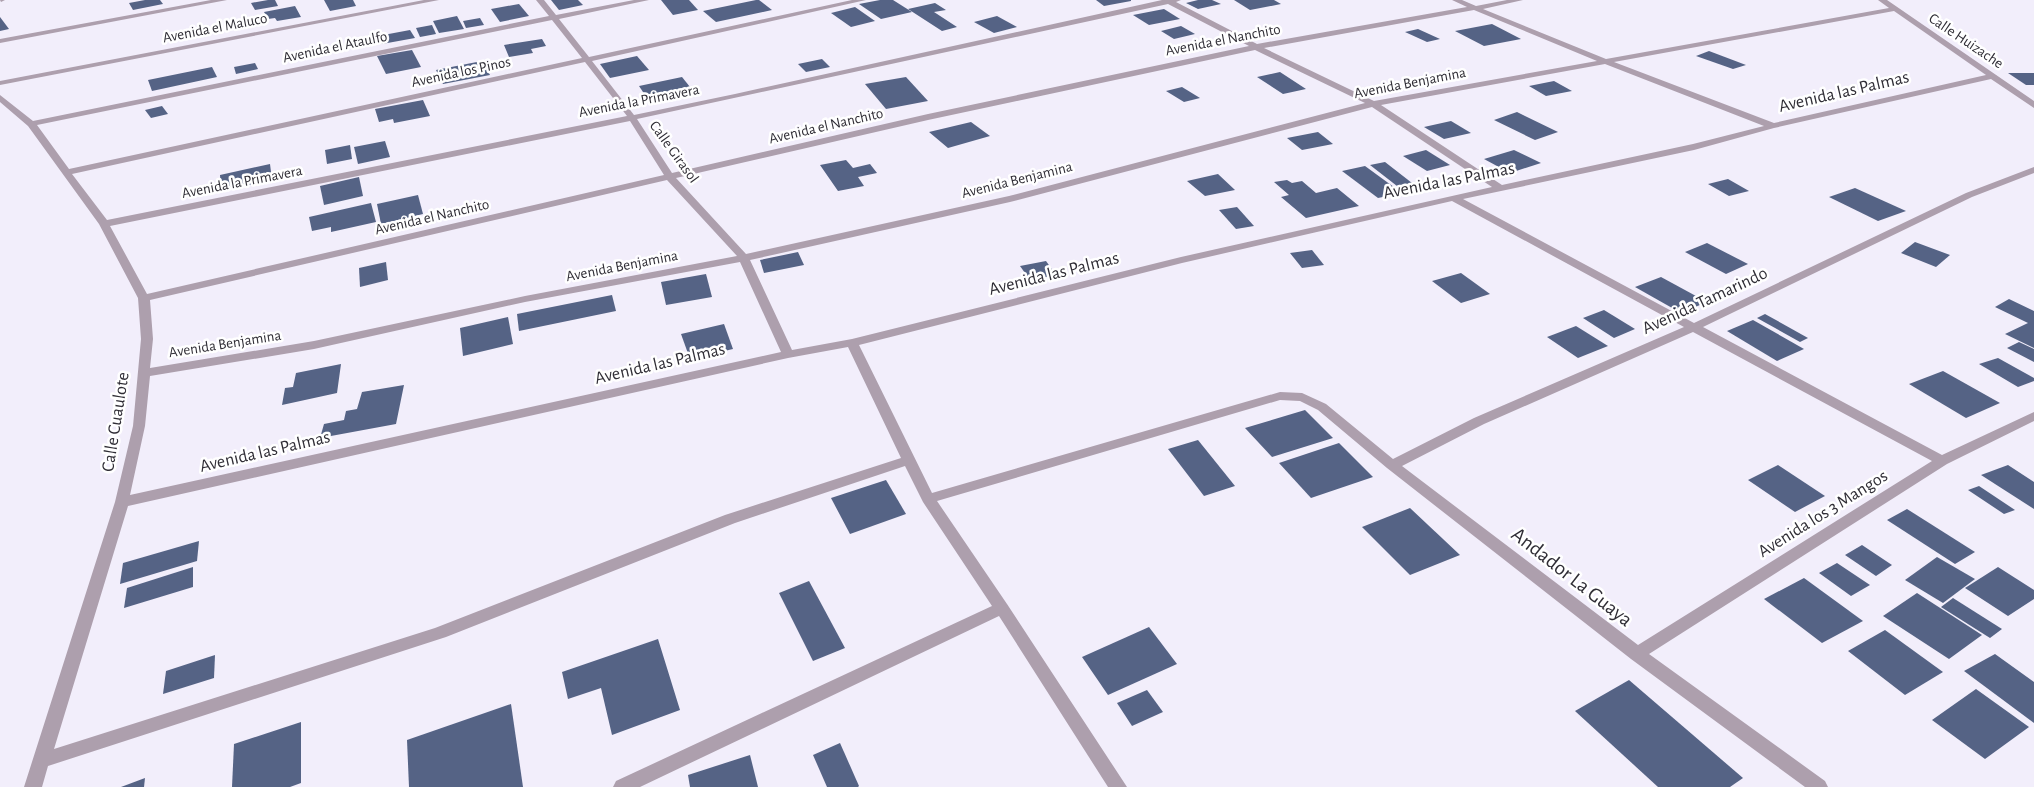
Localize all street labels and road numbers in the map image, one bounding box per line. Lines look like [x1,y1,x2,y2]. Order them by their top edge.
street label: Avenida el Maluco [161,11,269,45]
street label: Calle Huizache [1926,11,2006,71]
street label: Avenida el Nanchito [1164,22,1282,58]
street label: Avenida el Ataulfo [282,29,388,65]
street label: Avenida los Pinos [410,54,512,90]
street label: Avenida Benjamina [1353,65,1467,101]
street label: Avenida las Palmas [1777,68,1911,116]
street label: Avenida la Primavera [577,82,701,120]
street label: Avenida el Nanchito [767,106,885,146]
street label: Calle Girasol [647,118,701,186]
street label: Avenida Benjamina [960,159,1074,201]
street label: Avenida las Palmas [1382,159,1516,203]
street label: Avenida la Primavera [180,163,304,201]
street label: Avenida el Nanchito [373,197,491,237]
street label: Avenida Benjamina [565,248,679,284]
street label: Avenida las Palmas [987,249,1121,299]
street label: Avenida Tamarindo [1640,264,1771,338]
street label: Avenida Benjamina [168,328,282,360]
street label: Avenida las Palmas [593,340,727,388]
street label: Calle Cuaulote [99,371,133,473]
street label: Avenida las Palmas [198,428,332,476]
street label: Avenida los 3 Mangos [1755,467,1891,561]
street label: Andador La Guaya [1508,523,1637,631]

